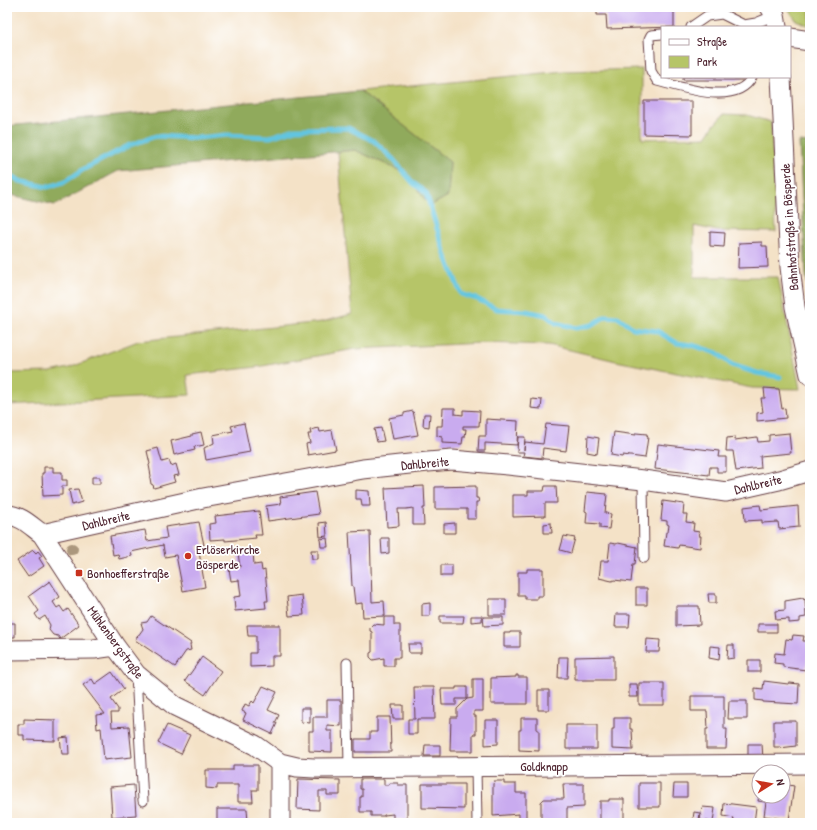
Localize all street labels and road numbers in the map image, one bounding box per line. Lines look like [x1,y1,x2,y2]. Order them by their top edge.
street label: Bahnhofstraße in Bösperde [776,163,802,291]
street label: Dahlbreite [400,452,450,474]
street label: Dahlbreite [732,470,784,498]
street label: Dahlbreite [80,506,132,534]
street label: Mühlenbergstraße [83,602,149,682]
street label: Goldknapp [520,757,568,775]

